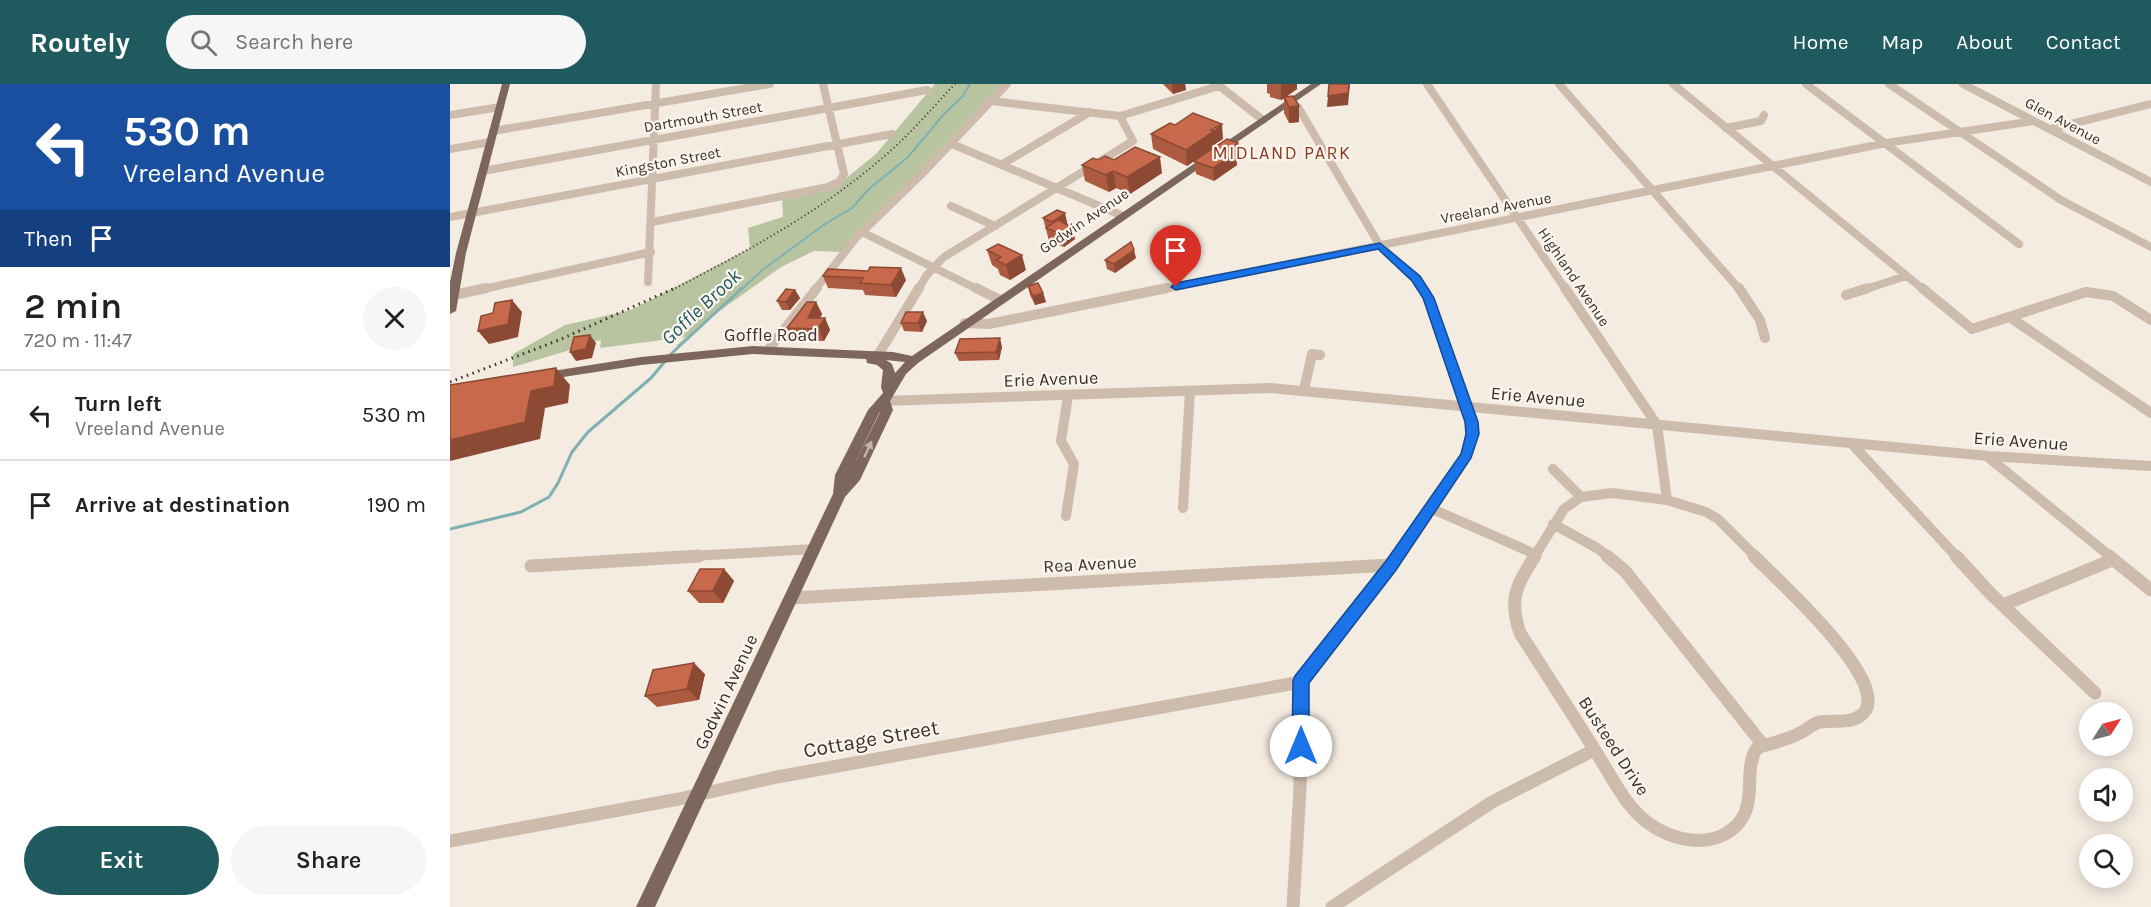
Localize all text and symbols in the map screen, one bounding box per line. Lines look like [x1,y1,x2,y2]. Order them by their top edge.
search box [166,15,586,69]
text: Routely [30,26,130,59]
icon: search [187,26,220,59]
text: Search here [235,29,353,55]
text: Home [1793,30,1849,54]
text: Map [1882,30,1923,54]
text: About [1956,30,2013,54]
text: Contact [2046,30,2121,54]
street label: Glen Avenue [2022,93,2104,149]
street label: Dartmouth Street [642,98,764,136]
text: 530 m [123,106,251,156]
icon: left [24,108,102,186]
district label: MIDLAND PARK [1213,142,1351,164]
street label: Kingston Street [614,143,722,181]
text: Vreeland Avenue [123,157,325,189]
street label: Godwin Avenue [1036,184,1132,258]
street label: Vreeland Avenue [1439,188,1553,228]
icon: arrive [85,222,118,255]
street label: Highland Avenue [1534,224,1614,330]
pin [1150,225,1201,287]
text: Then [24,226,73,252]
icon: arrive [1159,234,1192,267]
water label: Goffle Brook [657,264,746,350]
text: 2 min [24,285,122,327]
button: close [363,287,426,350]
street label: Goffle Road [724,324,818,346]
text: 720 m · 11:47 [24,329,132,352]
street label: Erie Avenue [1003,366,1099,392]
street label: Erie Avenue [1490,382,1586,412]
text: Turn left [75,391,162,417]
icon: left [24,399,57,432]
text: 530 m [362,402,426,428]
text: Vreeland Avenue [75,417,225,440]
street label: Erie Avenue [1973,427,2069,455]
one-way arrow [863,441,872,458]
icon: arrive [24,489,57,522]
text: Arrive at destination [75,492,290,518]
text: 190 m [367,492,426,518]
street label: Rea Avenue [1043,551,1137,577]
street label: Godwin Avenue [690,631,762,753]
street label: Busteed Drive [1574,692,1654,800]
north arrow [2079,702,2133,756]
map controls [2079,702,2133,888]
position arrow [1269,714,1333,778]
street label: Cottage Street [801,715,941,763]
button: sound [2079,768,2133,822]
button: Exit [24,826,219,895]
button: Share [231,826,426,895]
button: search [2079,834,2133,888]

